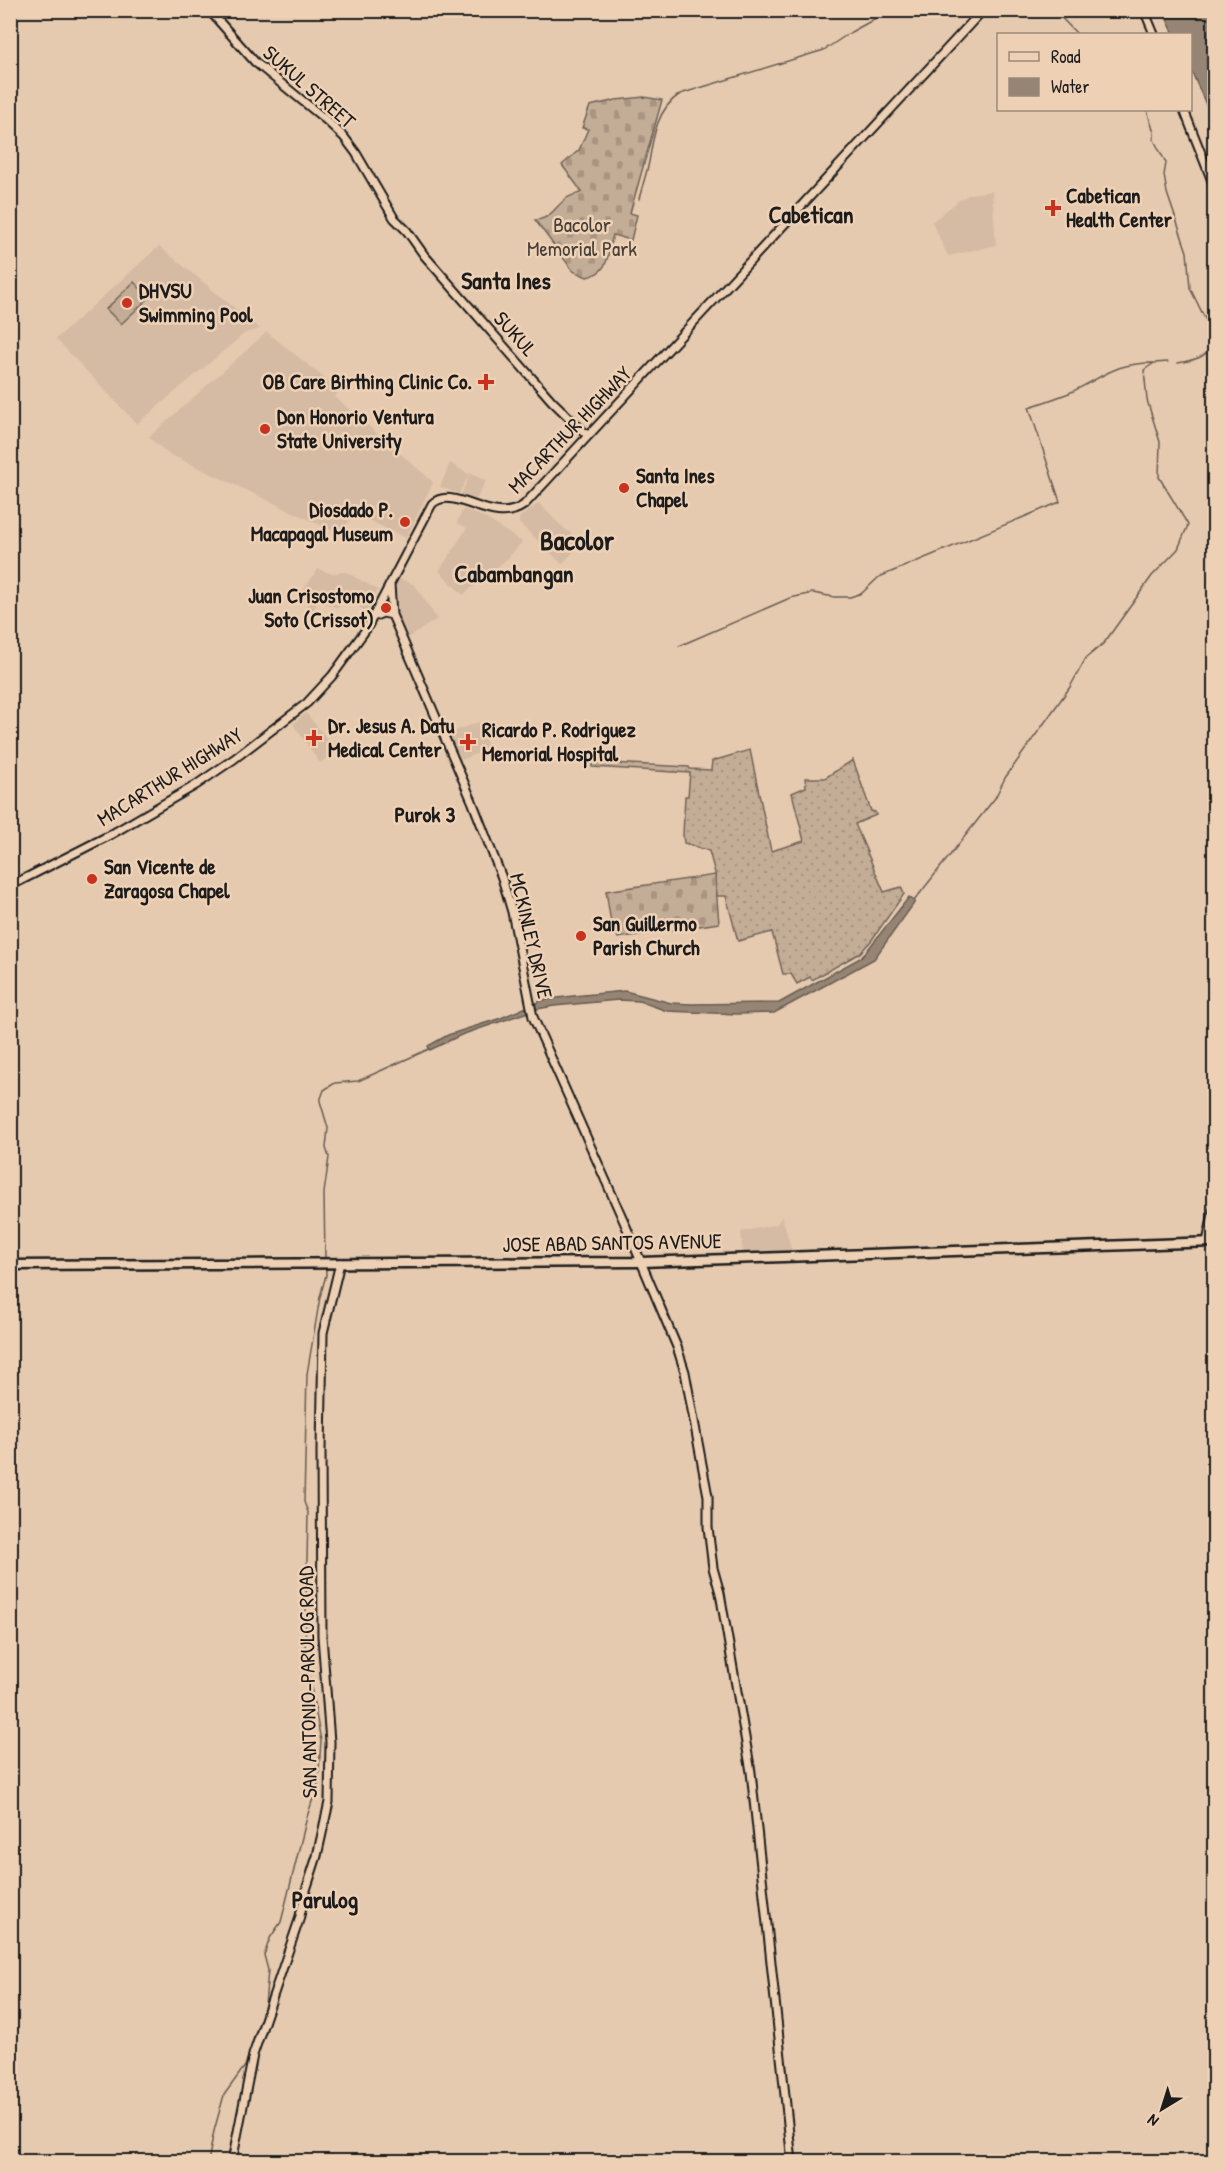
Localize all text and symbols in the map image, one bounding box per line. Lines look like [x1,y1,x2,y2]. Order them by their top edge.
legend [997,33,1192,111]
street label: SUKUL STREET [257,38,363,136]
text: Road [1051,44,1081,69]
text: Water [1051,74,1089,99]
place label: Cabetican Health Center [1066,181,1173,234]
district label: Cabetican [768,198,854,230]
marker: Cabetican Health Center [1044,199,1062,217]
park label: Bacolor Memorial Park [527,210,637,263]
district label: Santa Ines [461,264,551,296]
place label: DHVSU Swimming Pool [139,276,253,330]
marker: DHVSU Swimming Pool [120,296,134,310]
street label: SUKUL [487,305,544,363]
street label: MACARTHUR HIGHWAY [501,359,638,500]
place label: OB Care Birthing Clinic Co. [263,367,472,397]
marker: OB Care Birthing Clinic Co. [477,373,495,391]
place label: Don Honorio Ventura State University [277,402,434,456]
marker: Don Honorio Ventura State University [258,422,272,436]
place label: Santa Ines Chapel [636,461,715,515]
marker: Santa Ines Chapel [617,481,631,495]
place label: Diosdado P. Macapagal Museum [251,495,393,549]
marker: Diosdado P. Macapagal Museum [398,515,412,529]
district label: Bacolor [540,522,615,558]
district label: Cabambangan [454,557,574,590]
place label: Juan Crisostomo Soto (Crissot) [248,581,375,634]
marker: Juan Crisostomo Soto (Crissot) [379,601,393,615]
place label: Dr. Jesus A. Datu Medical Center [328,711,455,764]
place label: Ricardo P. Rodriguez Memorial Hospital [482,715,636,769]
street label: MACARTHUR HIGHWAY [91,720,249,833]
marker: Dr. Jesus A. Datu Medical Center [305,729,323,747]
marker: Ricardo P. Rodriguez Memorial Hospital [459,733,477,751]
district label: Purok 3 [395,799,456,829]
place label: San Vicente de Zaragosa Chapel [104,852,230,906]
street label: MCKINLEY DRIVE [503,870,560,1001]
marker: San Vicente de Zaragosa Chapel [85,872,99,886]
place label: San Guillermo Parish Church [593,909,700,962]
marker: San Guillermo Parish Church [574,929,588,943]
street label: JOSE ABAD SANTOS AVENUE [502,1226,722,1259]
street label: SAN ANTONIO-PARULOG ROAD [291,1566,324,1798]
district label: Parulog [292,1883,359,1916]
north arrow [1132,2079,1192,2139]
text: N [1142,2109,1163,2132]

